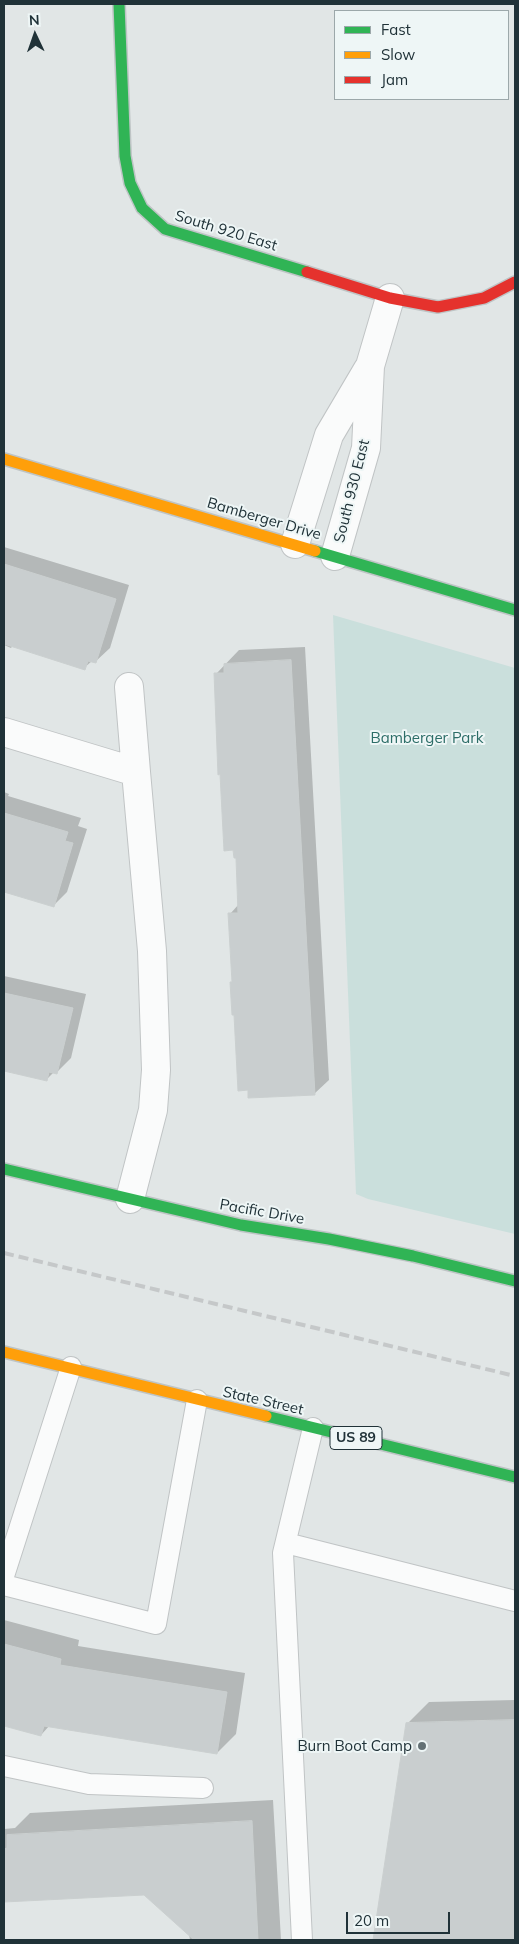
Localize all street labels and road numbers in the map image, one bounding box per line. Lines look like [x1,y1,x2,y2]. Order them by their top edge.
street label: South 920 East [173,207,279,255]
street label: South 930 East [330,438,374,544]
street label: Bamberger Drive [205,494,323,544]
street label: Pacific Drive [218,1196,306,1228]
street label: State Street [221,1383,305,1419]
road number: US 89 [330,1426,382,1450]

